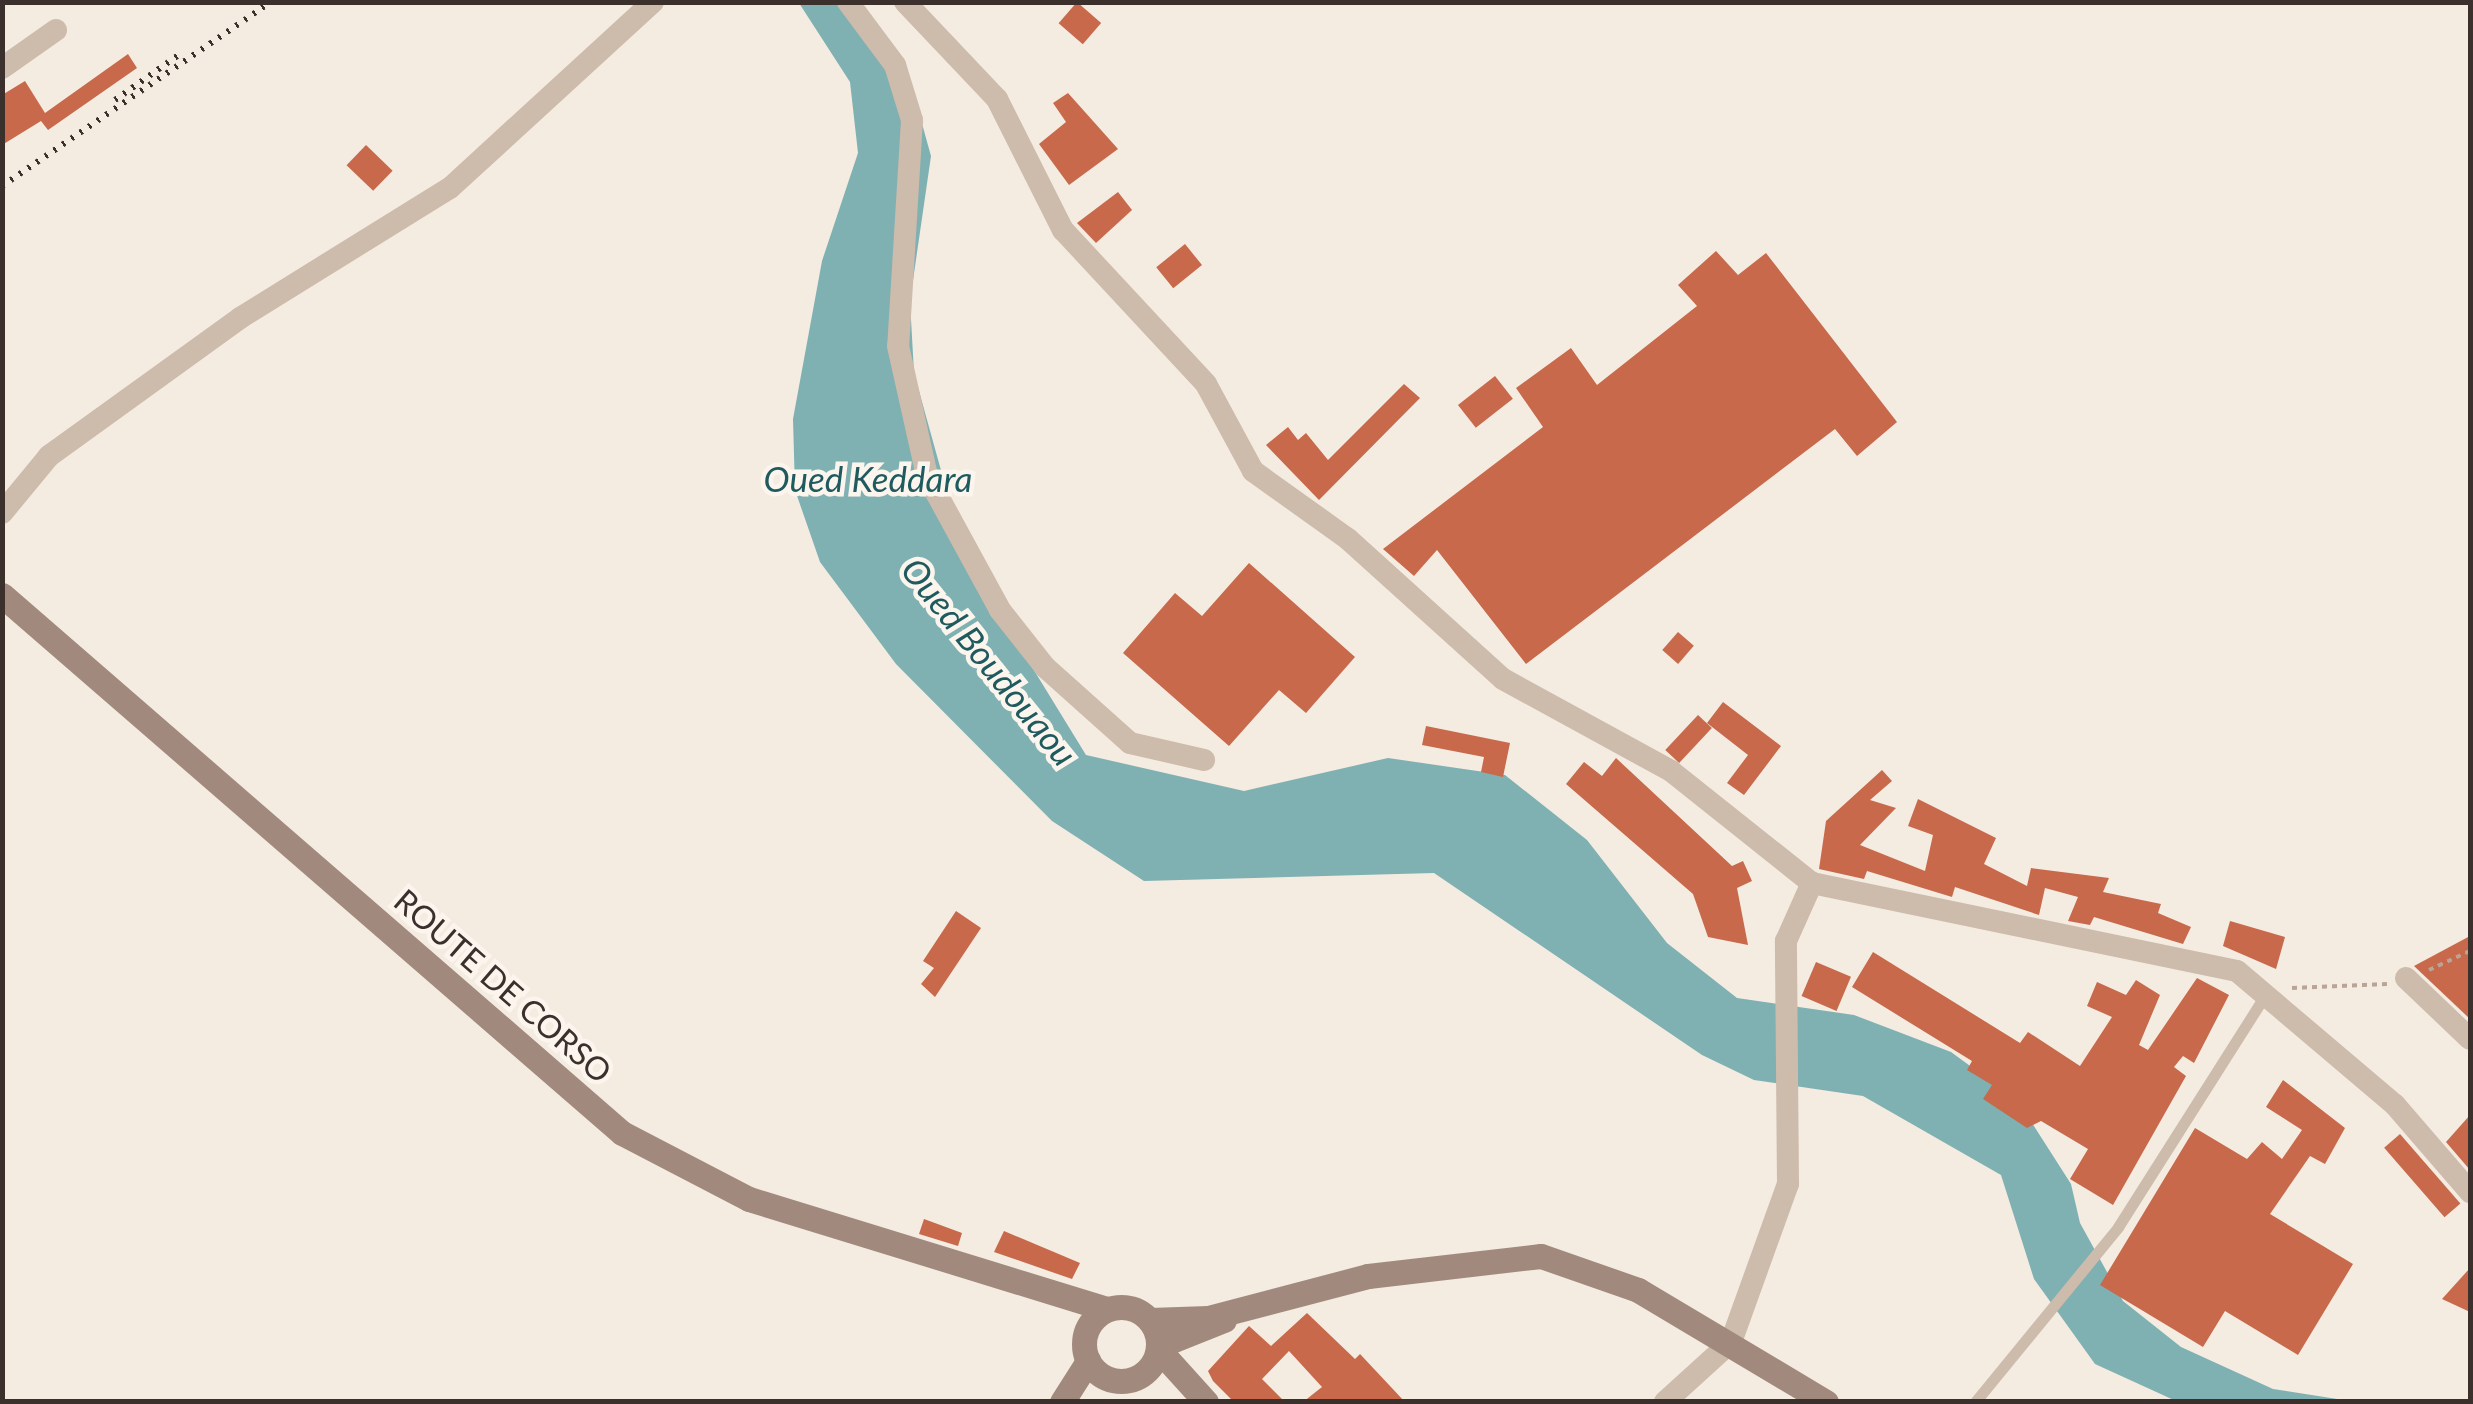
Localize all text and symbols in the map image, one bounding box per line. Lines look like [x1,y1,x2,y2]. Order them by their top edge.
water label: Oued Keddara [764,457,972,499]
water label: Oued Boudouaou [893,549,1087,773]
street label: ROUTE DE CORSO [387,881,619,1091]

